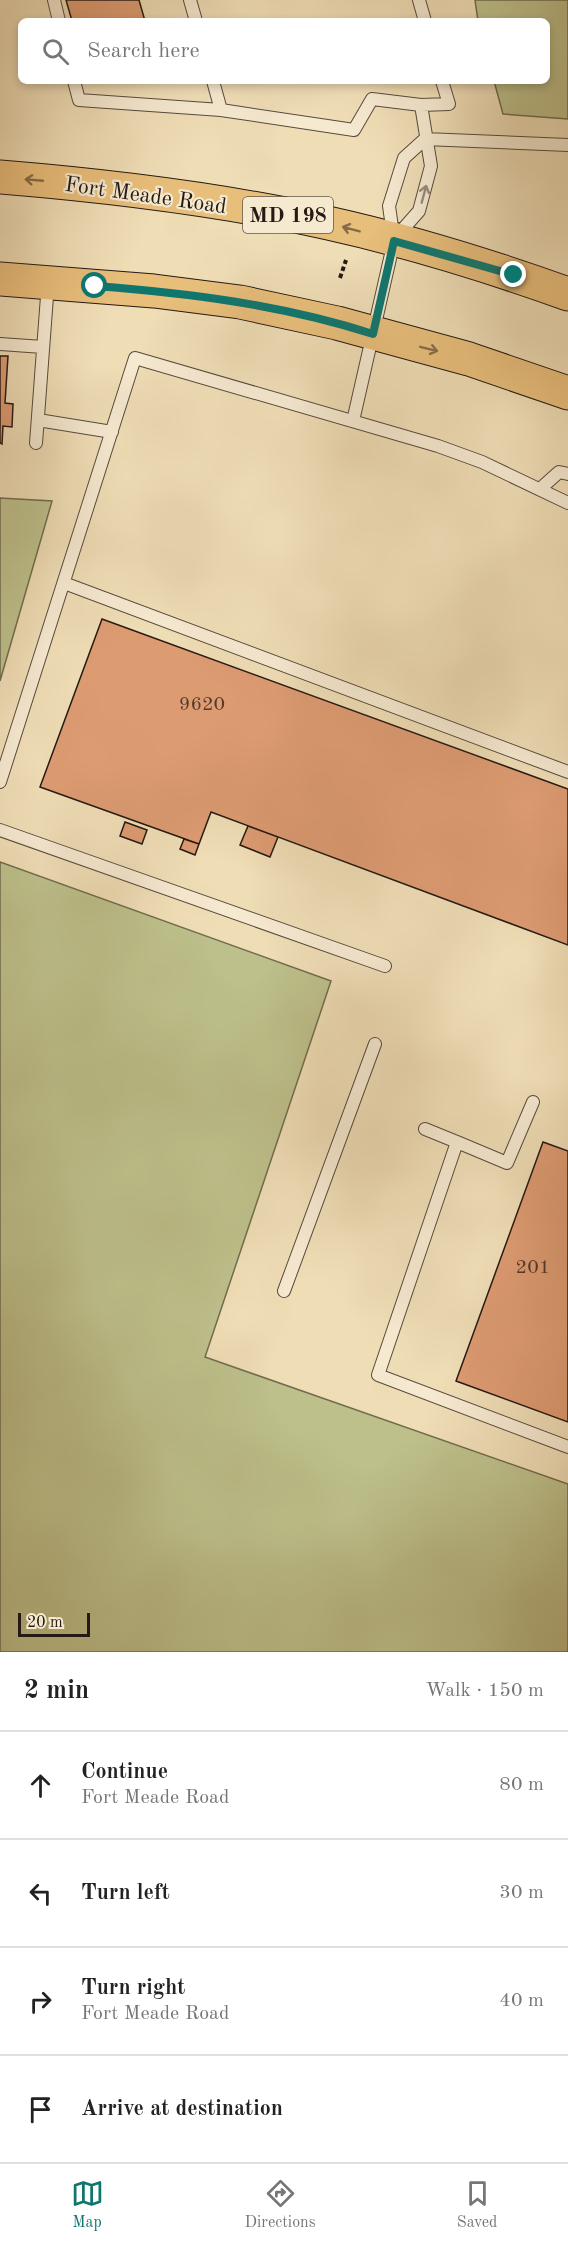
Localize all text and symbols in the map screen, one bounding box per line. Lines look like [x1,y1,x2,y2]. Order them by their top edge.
search box [18,18,550,84]
icon: search [39,35,72,68]
text: Search here [87,40,200,62]
one-way arrow [25,174,45,185]
street label: Fort Meade Road [63,174,228,218]
one-way arrow [418,185,430,204]
road number: MD 198 [243,197,333,233]
one-way arrow [342,223,361,234]
route end [500,261,526,287]
route start [81,272,107,298]
one-way arrow [420,344,439,355]
house number: 9620 [179,695,225,715]
house number: 201 [516,1258,550,1278]
scale bar [18,1610,90,1638]
text: 20 m [27,1615,63,1631]
text: 2 min [24,1678,89,1704]
text: Walk · 150 m [425,1681,544,1701]
text: Continue [81,1761,168,1783]
icon: ahead [24,1769,57,1802]
text: 80 m [499,1775,544,1795]
text: Fort Meade Road [81,1788,229,1808]
icon: left [24,1877,57,1910]
text: Turn left [81,1882,170,1904]
text: 30 m [499,1883,544,1903]
text: Turn right [81,1977,185,1999]
icon: right [24,1985,57,2018]
text: 40 m [499,1991,544,2011]
text: Fort Meade Road [81,2004,229,2024]
icon: arrive [24,2093,57,2126]
text: Arrive at destination [81,2098,283,2120]
tab: Map [71,2177,104,2233]
tab: Directions [245,2177,316,2233]
tab: Saved [457,2177,497,2233]

